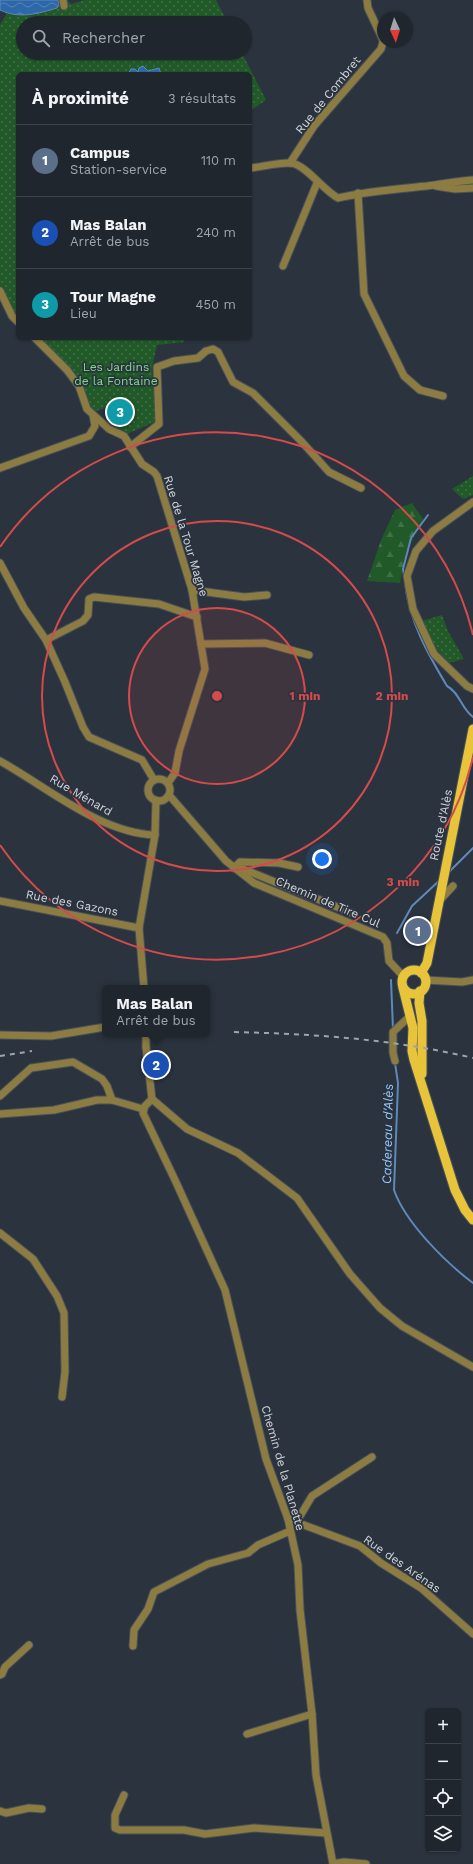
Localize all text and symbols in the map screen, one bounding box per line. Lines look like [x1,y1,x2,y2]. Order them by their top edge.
north arrow [377,12,413,48]
search box [16,16,252,60]
icon: search [30,27,52,49]
text: Rechercher [62,29,145,47]
street label: Rue de Combret [292,53,364,137]
text: À proximité [32,88,129,108]
text: 3 résultats [168,91,236,106]
text: Campus [70,144,130,162]
text: 1 [42,153,48,168]
text: 110 m [201,153,236,168]
text: Station-service [70,162,167,177]
text: Mas Balan [70,216,147,234]
text: 2 [41,225,49,240]
text: 240 m [196,225,236,240]
text: Arrêt de bus [70,234,149,249]
text: Tour Magne [70,288,156,306]
text: 3 [41,297,49,312]
text: 450 m [196,297,236,312]
text: Lieu [70,306,97,321]
park label: Les Jardins de la Fontaine [74,360,158,388]
pin: 3 [107,397,133,427]
street label: Rue de la Tour Magne [161,474,211,598]
centre of rings [210,689,224,703]
text: 1 min [290,689,320,703]
text: 2 min [376,689,408,703]
street label: Rue Ménard [47,771,115,819]
street label: Route d'Alès [427,788,455,862]
your location [312,849,332,869]
street label: Chemin de Tire Cul [274,874,383,930]
text: 3 min [387,875,419,889]
street label: Rue des Gazons [25,887,119,919]
pin: 1 [405,916,431,946]
popup [102,985,210,1037]
text: Mas Balan [116,995,193,1013]
text: Arrêt de bus [116,1013,196,1028]
pin: 2 [143,1050,169,1080]
water label: Cadereau d'Alès [379,1083,396,1184]
street label: Chemin de la Planette [258,1404,308,1532]
street label: Rue des Arénas [361,1532,443,1596]
map controls [425,1708,461,1852]
button: + [425,1708,461,1744]
button: − [425,1744,461,1780]
button: locate [425,1780,461,1816]
button: layers [425,1816,461,1852]

